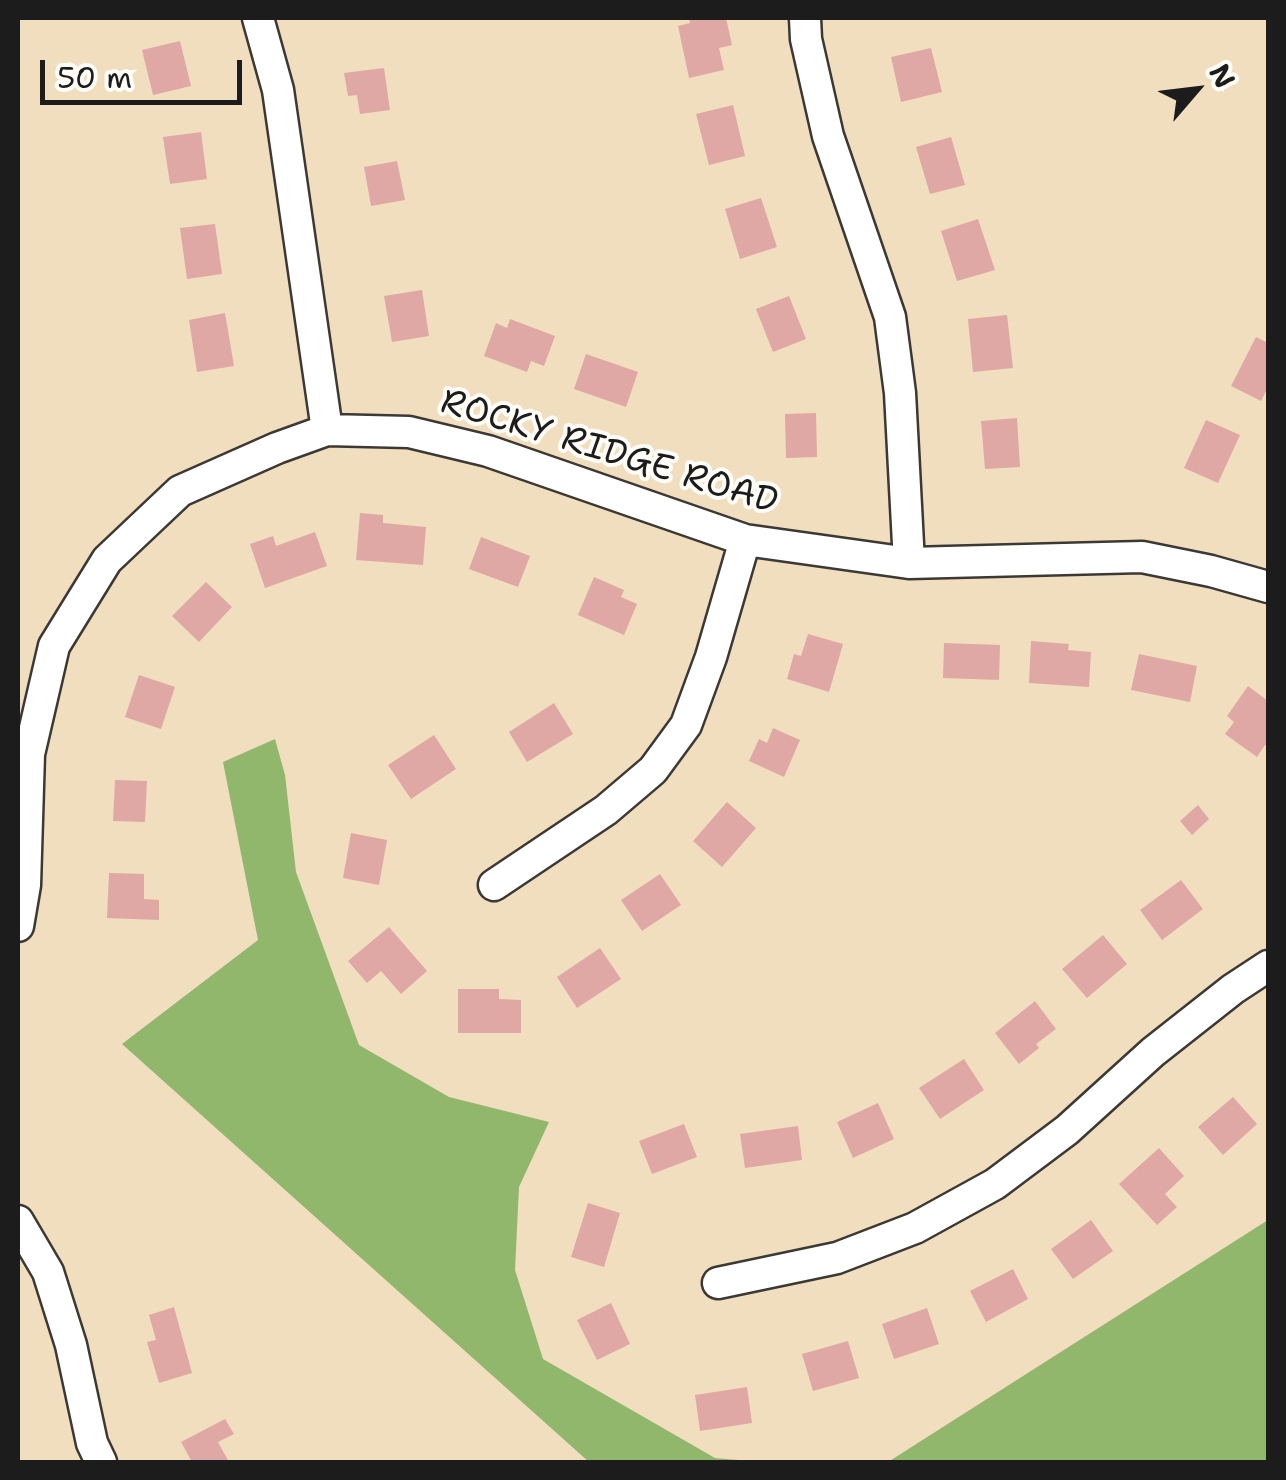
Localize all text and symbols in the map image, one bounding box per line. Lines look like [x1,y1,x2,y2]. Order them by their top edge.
scale bar [45,40,248,102]
north arrow [1146,40,1246,140]
text: 50 m [57,57,132,98]
text: N [1201,57,1244,95]
street label: ROCKY RIDGE ROAD [435,382,783,524]

